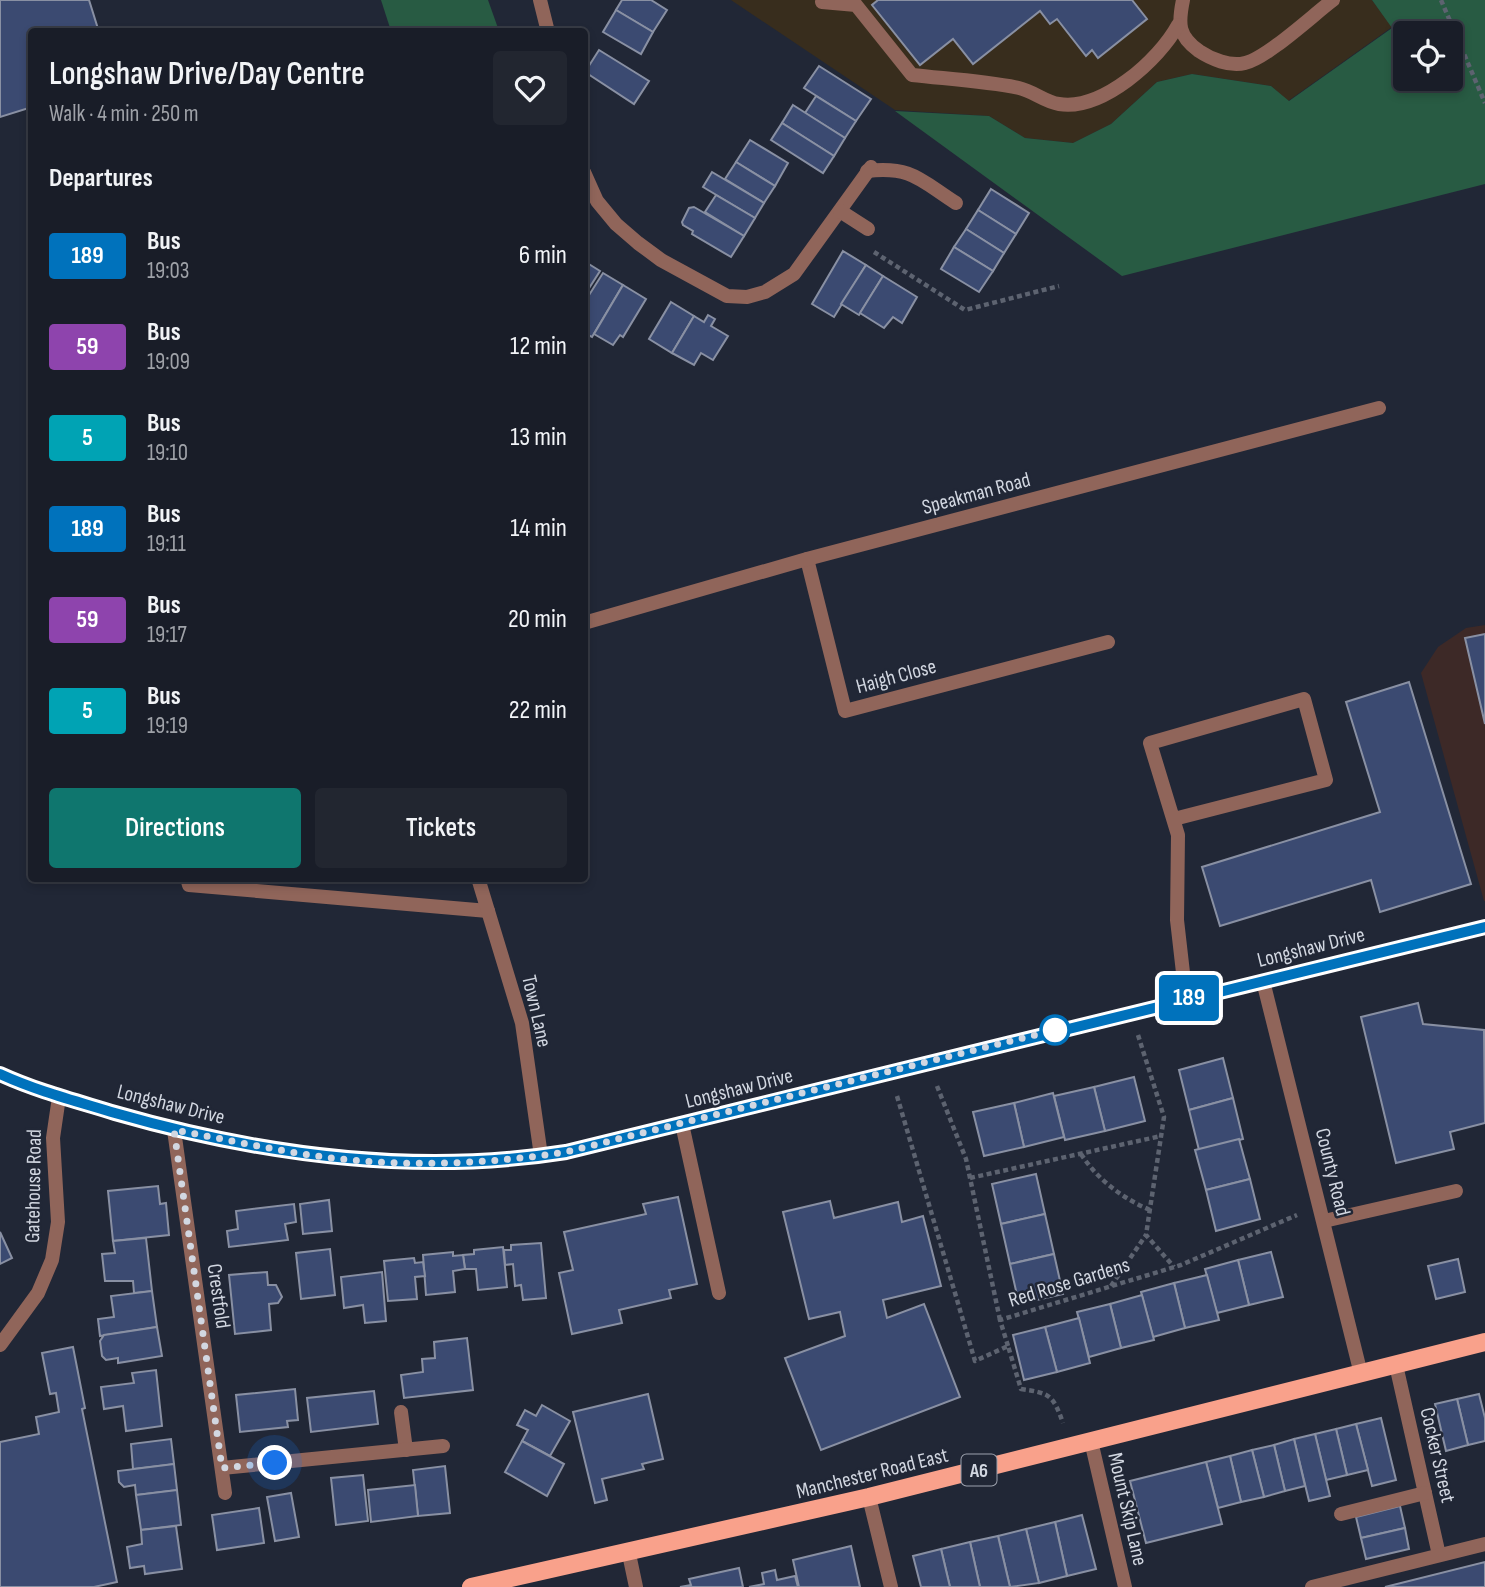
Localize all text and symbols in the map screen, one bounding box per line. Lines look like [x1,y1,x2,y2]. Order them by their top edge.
map controls [1393,21,1463,91]
button: locate [1393,21,1463,91]
button: heart [493,51,567,125]
text: Longshaw Drive/Day Centre [49,54,365,94]
text: Walk · 4 min · 250 m [49,100,199,128]
text: Departures [49,163,153,194]
text: Bus [147,226,181,257]
text: 6 min [519,240,567,271]
text: 189 [71,241,104,270]
text: 19:03 [147,257,189,285]
text: Bus [147,317,181,348]
text: 12 min [510,331,567,362]
text: 59 [77,332,98,361]
text: 19:09 [147,348,190,376]
text: Bus [147,408,181,439]
text: 13 min [510,422,567,453]
text: 5 [82,423,93,452]
text: 19:10 [147,439,188,467]
street label: Speakman Road [919,467,1033,520]
text: Bus [147,499,181,530]
text: 14 min [510,513,567,544]
text: 189 [71,514,104,543]
text: 19:11 [147,530,186,558]
text: Bus [147,590,181,621]
text: 20 min [508,604,567,635]
text: 59 [77,605,98,634]
text: 19:17 [147,621,187,649]
street label: Haigh Close [853,654,939,699]
text: Bus [147,681,181,712]
text: 22 min [509,695,567,726]
text: 5 [82,696,93,725]
text: 19:19 [147,712,188,740]
button: Directions [49,788,301,868]
button: Tickets [315,788,567,868]
street label: Longshaw Drive [1255,922,1367,973]
street label: Town Lane [516,973,557,1050]
line badge: 189 [1149,975,1229,1021]
text: 189 [1173,983,1205,1012]
unlabelled marker [1040,1015,1070,1045]
street label: Longshaw Drive [683,1063,795,1114]
street label: Longshaw Drive [115,1079,227,1130]
street label: County Road [1310,1126,1355,1219]
street label: Gatehouse Road [20,1129,47,1243]
street label: Red Rose Gardens [1006,1252,1133,1313]
street label: Crestfold [202,1262,235,1330]
street label: Cocker Street [1414,1405,1461,1505]
street label: Manchester Road East [794,1443,951,1504]
your location [257,1445,292,1480]
street label: Mount Skip Lane [1102,1450,1153,1568]
road number: A6 [962,1454,996,1486]

